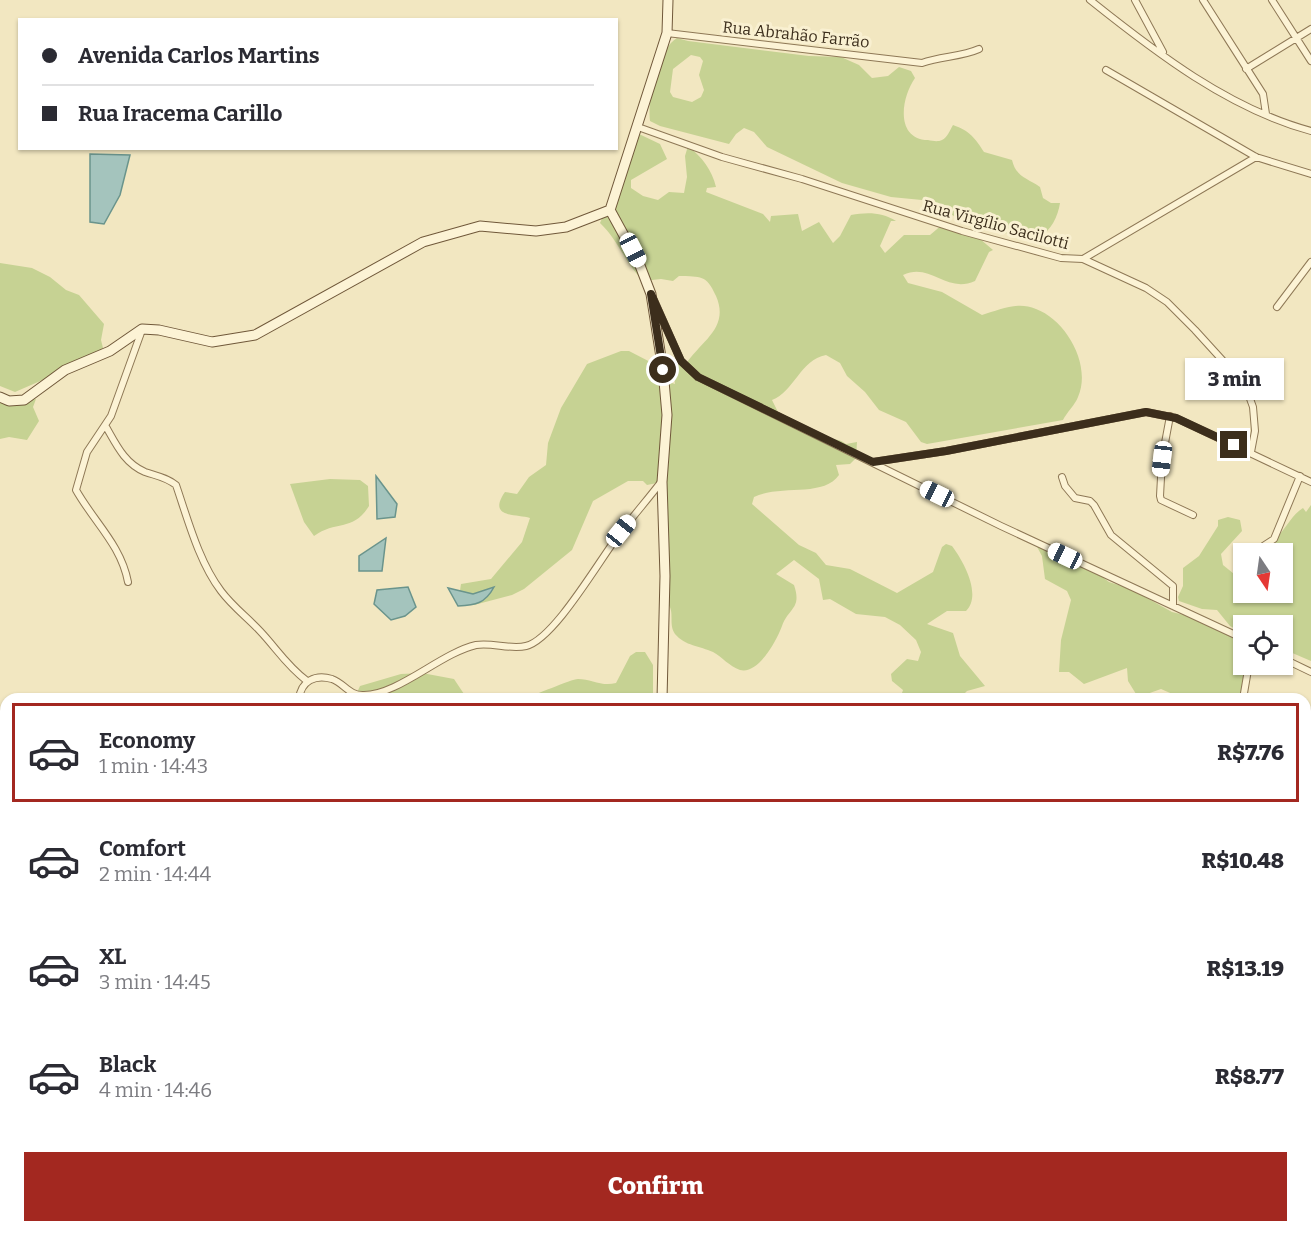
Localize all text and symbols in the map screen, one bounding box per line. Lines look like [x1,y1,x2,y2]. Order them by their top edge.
street label: Rua Abrahão Farrão [722,17,870,52]
text: Avenida Carlos Martins [78,42,320,69]
text: Rua Iracema Carillo [78,100,282,127]
street label: Rua Virgílio Sacilotti [921,196,1071,253]
car [617,230,649,270]
route start [649,356,676,383]
callout: 3 min [1184,358,1284,400]
text: 3 min [1208,367,1261,391]
route end [1220,431,1247,458]
car [1151,440,1173,478]
car [917,478,957,510]
car [603,511,639,551]
car [1045,540,1085,572]
north arrow [1233,543,1293,603]
map controls [1233,543,1293,675]
button: locate [1233,615,1293,675]
icon: car [27,726,81,780]
text: Economy [99,727,195,754]
text: R$7.76 [1217,739,1284,766]
text: 1 min · 14:43 [99,754,208,778]
icon: car [27,834,81,888]
text: Comfort [99,835,186,862]
text: R$10.48 [1201,847,1284,874]
text: 2 min · 14:44 [99,862,211,886]
icon: car [27,942,81,996]
text: XL [99,943,126,970]
text: R$13.19 [1207,955,1284,982]
text: 3 min · 14:45 [99,970,211,994]
icon: car [27,1050,81,1104]
text: Black [99,1051,156,1078]
text: R$8.77 [1215,1063,1284,1090]
text: 4 min · 14:46 [99,1078,212,1102]
button: Confirm [24,1152,1287,1221]

